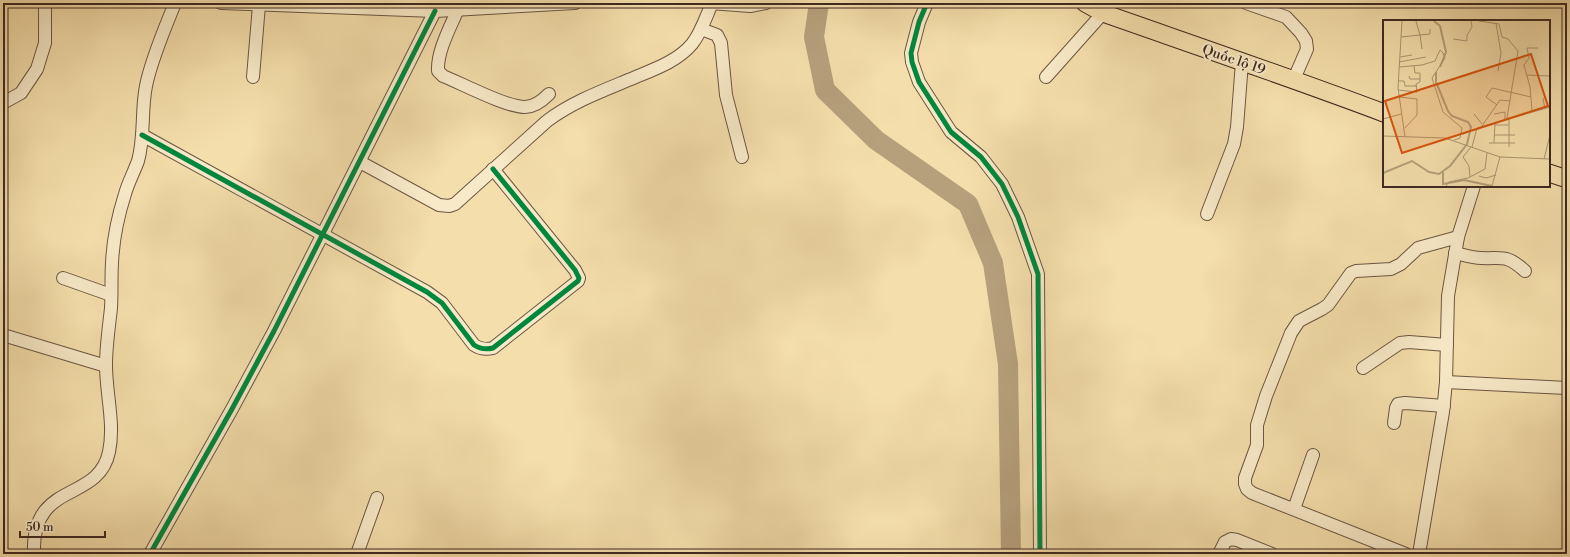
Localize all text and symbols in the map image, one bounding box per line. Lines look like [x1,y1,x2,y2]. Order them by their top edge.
inset map [1383,20,1550,187]
street label: Quốc lộ 19 [1200,41,1268,79]
scale bar [20,513,105,539]
text: 50 m [26,520,54,535]

